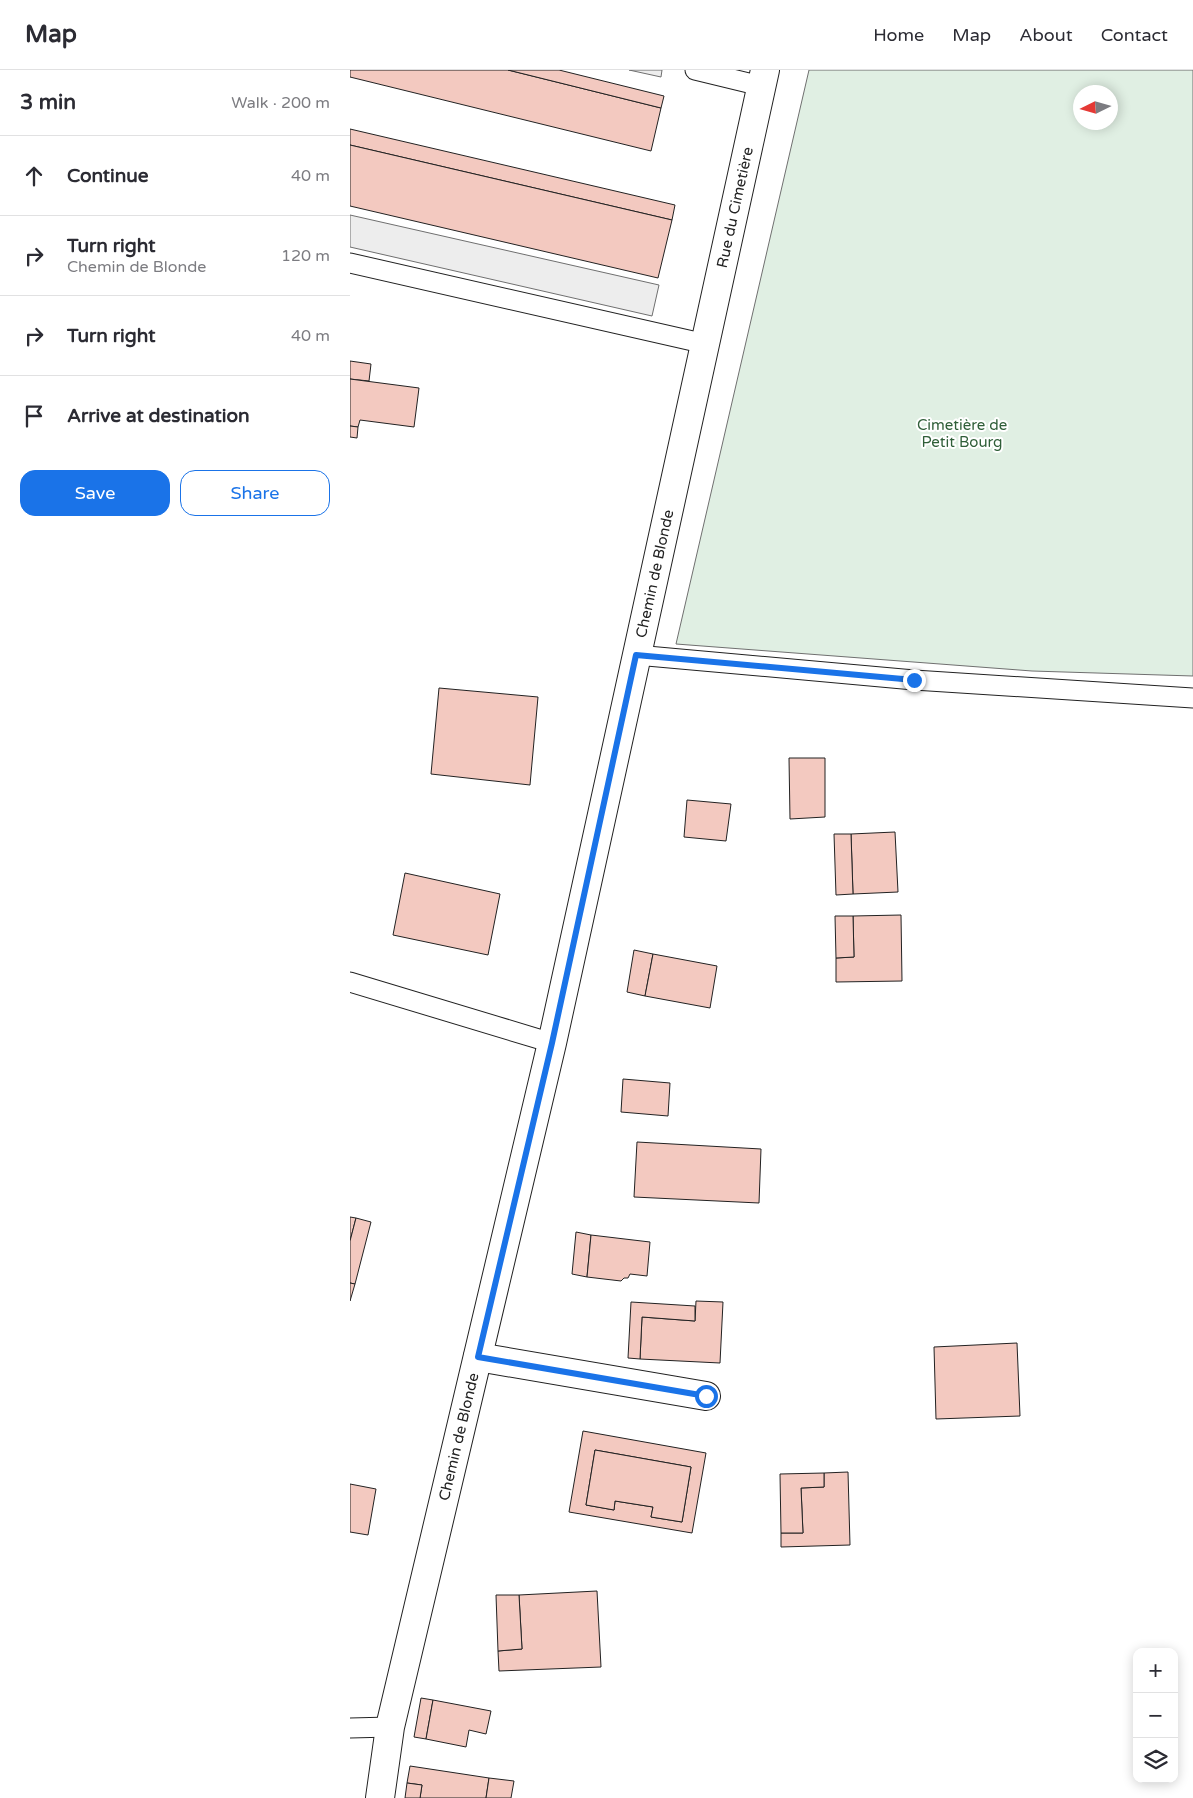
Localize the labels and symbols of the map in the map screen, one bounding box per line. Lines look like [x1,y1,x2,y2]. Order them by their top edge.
north arrow [1073,85,1118,130]
street label: Rue du Cimetière [713,145,757,270]
park label: Cimetière de Petit Bourg [917,416,1007,451]
street label: Chemin de Blonde [632,508,678,640]
route end [903,669,926,692]
street label: Chemin de Blonde [435,1371,483,1502]
route start [695,1385,718,1408]

